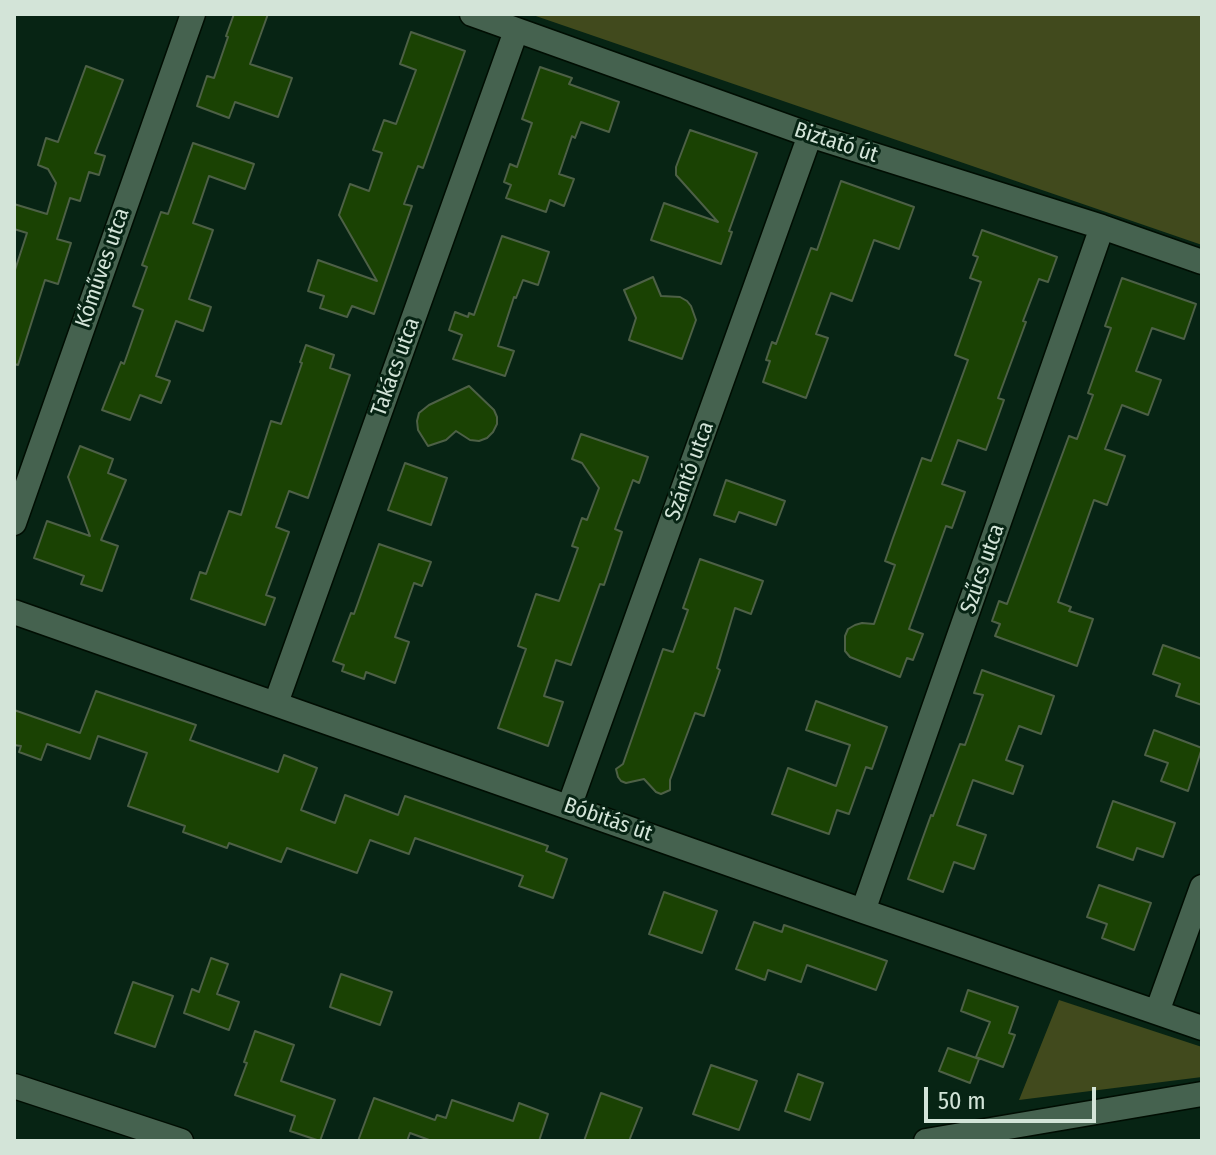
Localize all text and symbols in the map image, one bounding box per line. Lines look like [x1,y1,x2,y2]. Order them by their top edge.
street label: Biztató út [791,117,881,169]
street label: Kőműves utca [70,205,136,331]
street label: Takács utca [366,314,426,420]
street label: Szántó utca [660,418,720,524]
street label: Szűcs utca [955,521,1011,617]
street label: Bóbitás út [560,793,656,847]
scale bar [928,1071,1100,1121]
text: 50 m [938,1087,986,1115]

